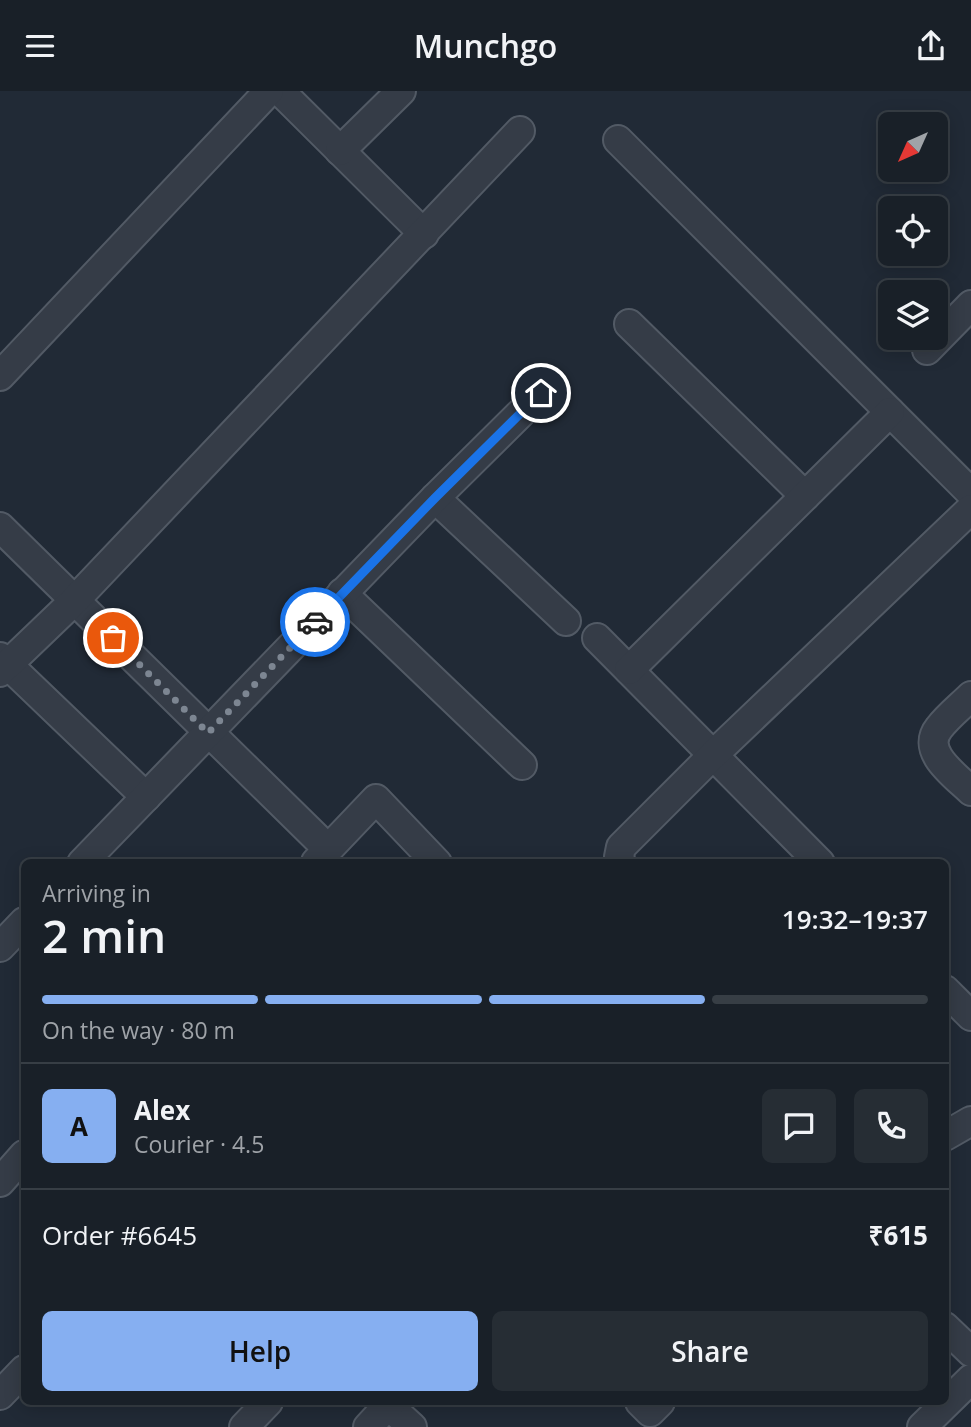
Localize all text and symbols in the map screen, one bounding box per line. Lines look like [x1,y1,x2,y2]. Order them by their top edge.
text: Munchgo [414,24,557,67]
icon: menu [21,27,59,65]
icon: share [912,27,950,65]
north arrow [878,112,948,182]
map controls [878,112,948,350]
button: locate [878,196,948,266]
button: layers [878,280,948,350]
pin [511,363,571,423]
icon: home [522,374,560,412]
courier [280,587,350,657]
icon: car [296,603,334,641]
pin [83,608,143,668]
icon: bag [94,619,132,657]
text: Arriving in [42,877,151,909]
text: 19:32–19:37 [782,901,928,937]
text: 2 min [42,904,166,966]
text: On the way · 80 m [42,1014,235,1046]
button: chat [762,1089,836,1163]
button: phone [854,1089,928,1163]
text: Alex [134,1092,190,1128]
text: A [70,1108,88,1144]
text: Courier · 4.5 [134,1128,264,1160]
text: Order #6645 [42,1217,197,1253]
text: ₹615 [869,1217,928,1253]
button: Help [42,1311,478,1391]
button: Share [492,1311,928,1391]

